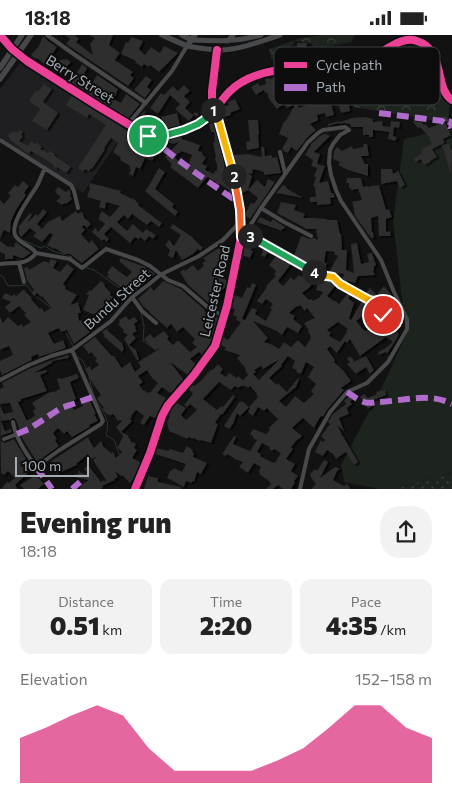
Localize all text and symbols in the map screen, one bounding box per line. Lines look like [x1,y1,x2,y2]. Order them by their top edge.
text: 18:18 [25,6,71,29]
legend [274,47,440,105]
street label: Berry Street [43,51,118,106]
text: Cycle path [316,56,382,73]
text: Path [316,78,346,95]
pin: 1 [200,97,226,123]
text: 1 [210,102,217,119]
pin [127,115,169,157]
icon: arrive [134,122,162,150]
pin: 2 [222,163,246,189]
text: 2 [231,168,238,185]
pin: 3 [238,223,262,249]
text: 3 [246,228,255,245]
street label: Leicester Road [196,243,233,338]
pin: 4 [302,259,326,285]
street label: Bundu Street [80,264,153,333]
text: 4 [310,264,319,281]
pin [362,294,404,336]
icon: check [369,301,397,329]
scale bar [15,454,89,477]
text: 100 m [22,457,61,474]
text: Evening run [20,505,172,539]
button: share [380,506,432,558]
text: 18:18 [20,541,57,560]
text: Distance [58,593,114,610]
text: Time [210,593,242,610]
text: Pace [351,593,381,610]
text: 0.51 [50,610,100,640]
text: 2:20 [200,610,252,640]
text: 4:35 [326,610,378,640]
text: km [100,621,122,638]
text: /km [378,621,406,638]
text: Elevation [20,669,88,688]
text: 152–158 m [355,669,432,688]

